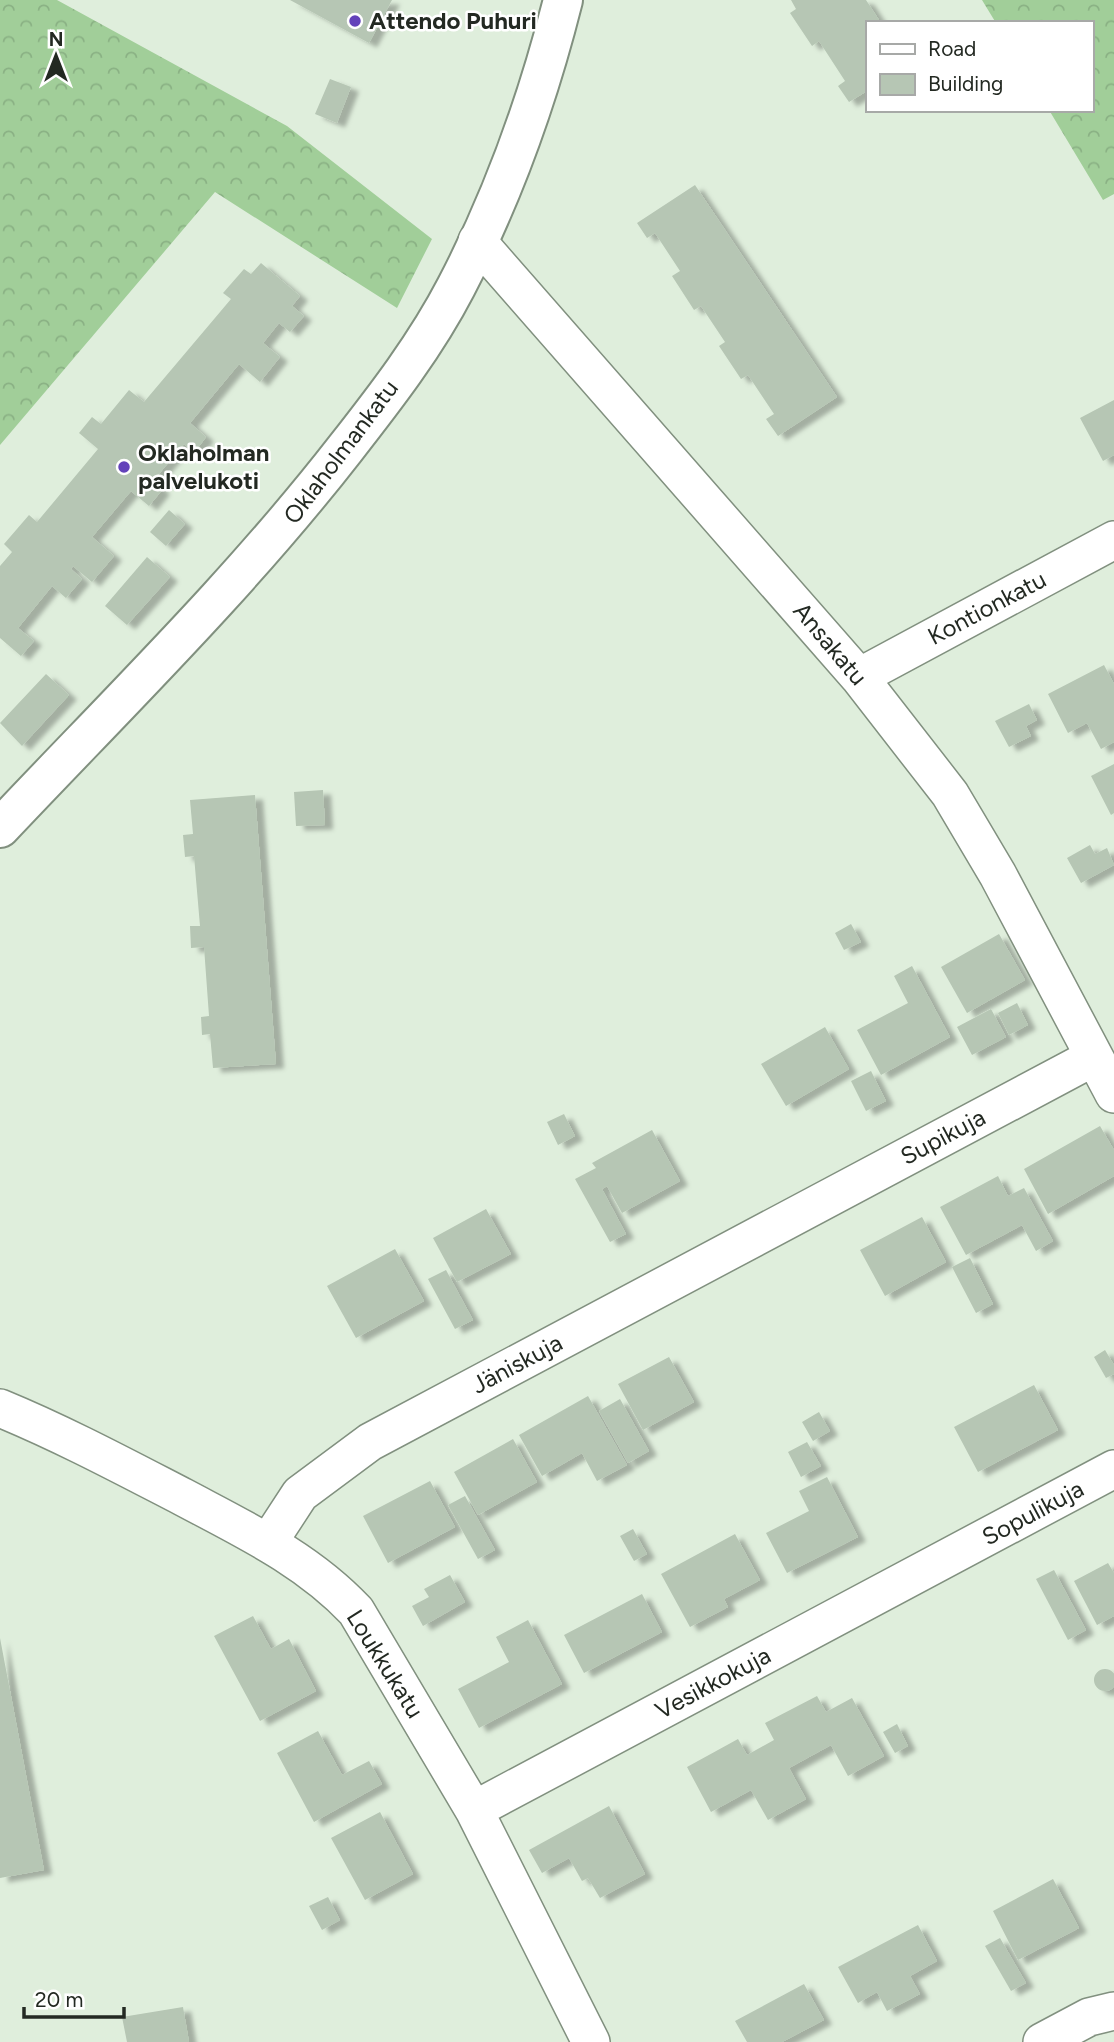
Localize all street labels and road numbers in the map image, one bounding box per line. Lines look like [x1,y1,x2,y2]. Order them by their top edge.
street label: Oklaholmankatu [277,374,404,529]
street label: Kontionkatu [923,564,1051,651]
street label: Ansakatu [787,596,873,691]
street label: Supikuja [896,1102,990,1171]
street label: Jäniskuja [466,1328,567,1399]
street label: Sopulikuja [977,1474,1088,1551]
street label: Loukkukatu [341,1604,430,1723]
street label: Vesikkokuja [650,1640,775,1725]

